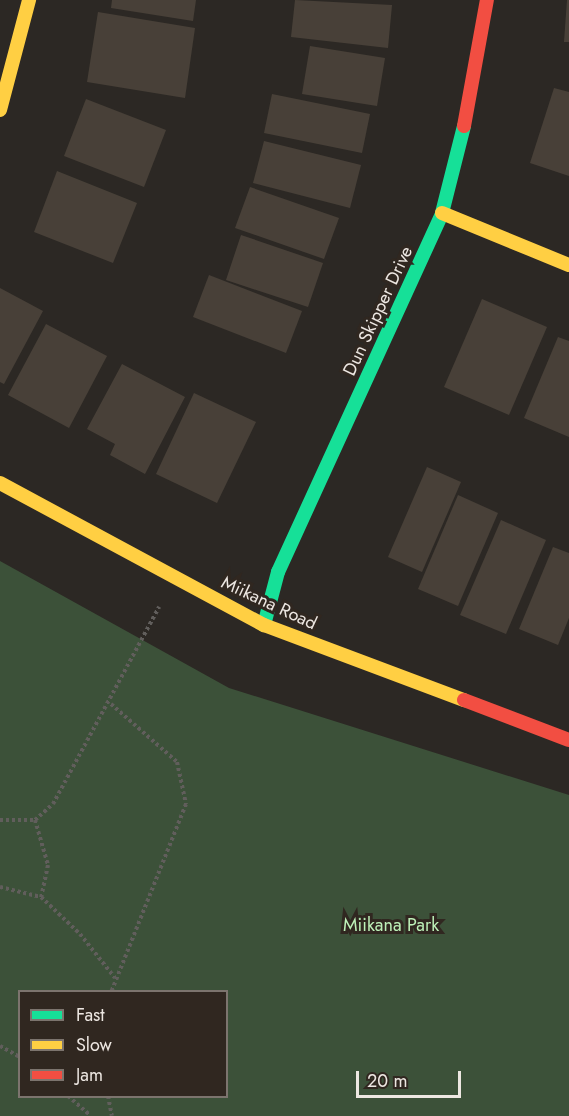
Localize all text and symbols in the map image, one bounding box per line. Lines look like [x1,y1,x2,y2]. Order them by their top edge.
street label: Dun Skipper Drive [339,243,417,379]
street label: Miikana Road [218,571,320,635]
park label: Miikana Park [343,914,439,936]
legend [18,990,228,1098]
text: Fast [76,1002,105,1028]
text: Slow [76,1032,112,1058]
scale bar [359,1059,464,1097]
text: Jam [76,1062,103,1088]
text: 20 m [367,1068,407,1094]

